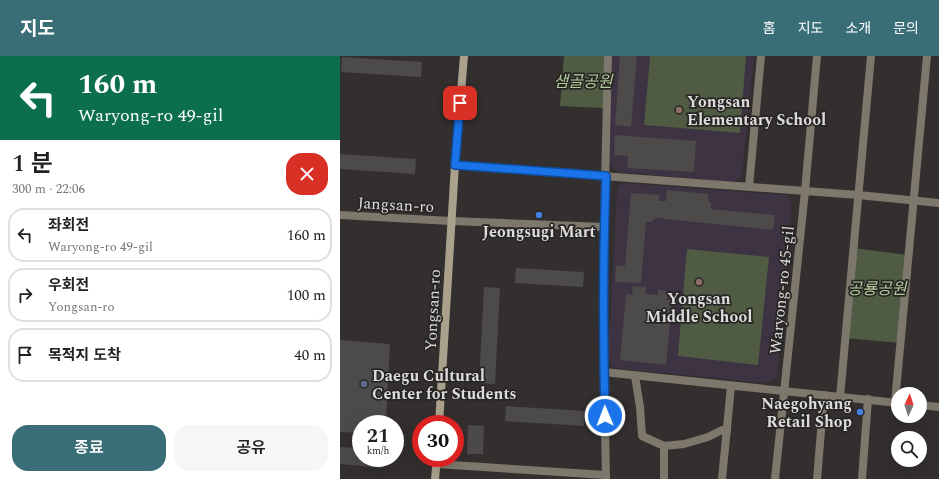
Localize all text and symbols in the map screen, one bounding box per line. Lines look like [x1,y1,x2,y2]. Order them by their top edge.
text: 지도 [20,15,55,44]
text: 홈 [763,18,776,39]
text: 지도 [798,18,823,39]
text: 소개 [845,18,871,39]
text: 문의 [893,18,919,39]
text: 160 m [78,63,157,106]
park label: 샘골공원 [554,70,614,94]
icon: left [12,72,64,124]
pin [443,86,477,120]
place label: Yongsan Elementary School [687,90,826,132]
icon: arrive [449,92,471,114]
text: Waryong-ro 49-gil [78,102,223,129]
marker: Yongsan Elementary School [674,105,684,115]
text: 1 분 [12,146,53,182]
button: close [286,153,328,195]
text: 300 m · 22:06 [12,179,85,199]
street label: Jangsan-ro [357,191,435,219]
marker: Jeongsugi Mart [534,210,544,220]
text: 좌회전 [48,214,89,237]
place label: Jeongsugi Mart [482,220,596,244]
icon: left [14,224,36,246]
text: 160 m [287,224,326,247]
street label: Waryong-ro 45-gil [763,225,801,356]
text: Waryong-ro 49-gil [48,237,153,257]
street label: Yongsan-ro [419,269,447,352]
text: 우회전 [48,274,89,297]
marker: Yongsan Middle School [694,277,704,287]
park label: 공룡공원 [848,277,908,301]
icon: right [14,284,36,306]
text: 100 m [287,284,326,307]
place label: Yongsan Middle School [646,287,752,329]
text: Yongsan-ro [48,297,115,317]
icon: arrive [14,344,36,366]
text: 목적지 도착 [48,344,121,367]
text: 40 m [294,344,326,367]
place label: Daegu Cultural Center for Students [372,364,517,406]
marker: Daegu Cultural Center for Students [359,379,369,389]
north arrow [891,387,927,423]
map controls [891,387,927,467]
place label: Naegohyang Retail Shop [761,392,852,434]
position arrow [584,395,626,437]
marker: Naegohyang Retail Shop [855,407,865,417]
speed limit sign: 30 [412,415,464,467]
text: 21 [367,421,389,451]
button: 종료 [12,425,166,471]
button: 공유 [174,425,328,471]
button: search [891,431,927,467]
text: km/h [367,443,389,459]

